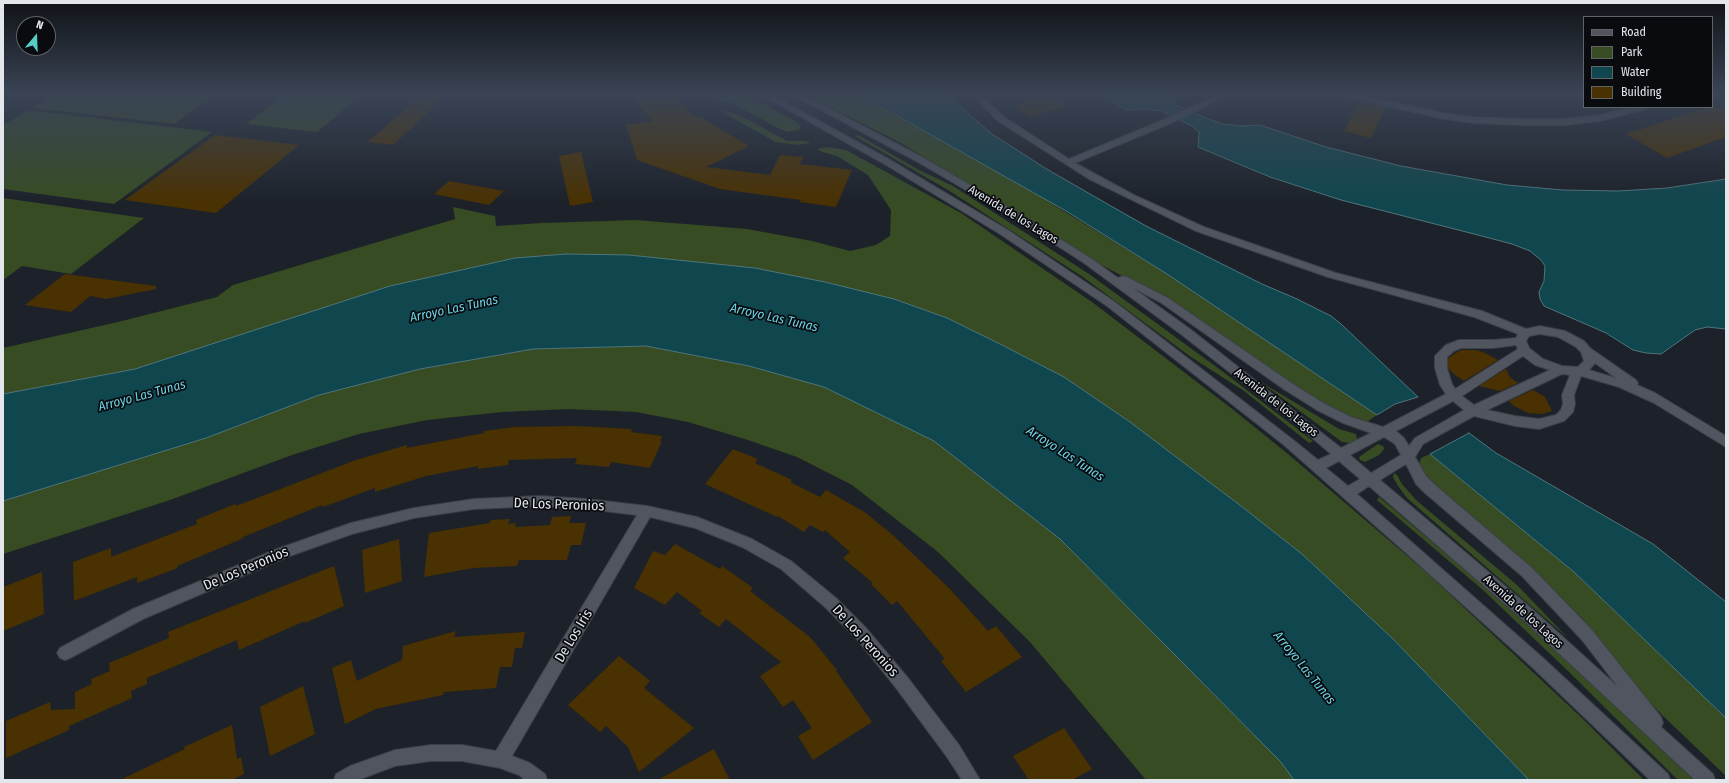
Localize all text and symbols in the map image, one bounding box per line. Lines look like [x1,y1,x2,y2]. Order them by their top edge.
north arrow [16,16,56,56]
legend [1583,16,1713,108]
text: N [35,18,45,32]
text: Road [1621,25,1646,39]
text: Park [1621,45,1642,59]
text: Water [1621,65,1649,79]
text: Building [1621,85,1661,99]
street label: Avenida de los Lagos [965,182,1061,248]
water label: Arroyo Las Tunas [409,292,499,326]
water label: Arroyo Las Tunas [729,300,819,336]
street label: Avenida de los Lagos [1231,366,1321,440]
water label: Arroyo Las Tunas [97,377,187,415]
water label: Arroyo Las Tunas [1023,423,1107,485]
street label: De Los Peronios [513,495,605,515]
street label: De Los Peronios [201,544,291,594]
street label: Avenida de los Lagos [1480,572,1566,652]
street label: De Los Peronios [828,602,902,680]
street label: De Los Iris [552,606,596,666]
water label: Arroyo Las Tunas [1270,628,1338,708]

